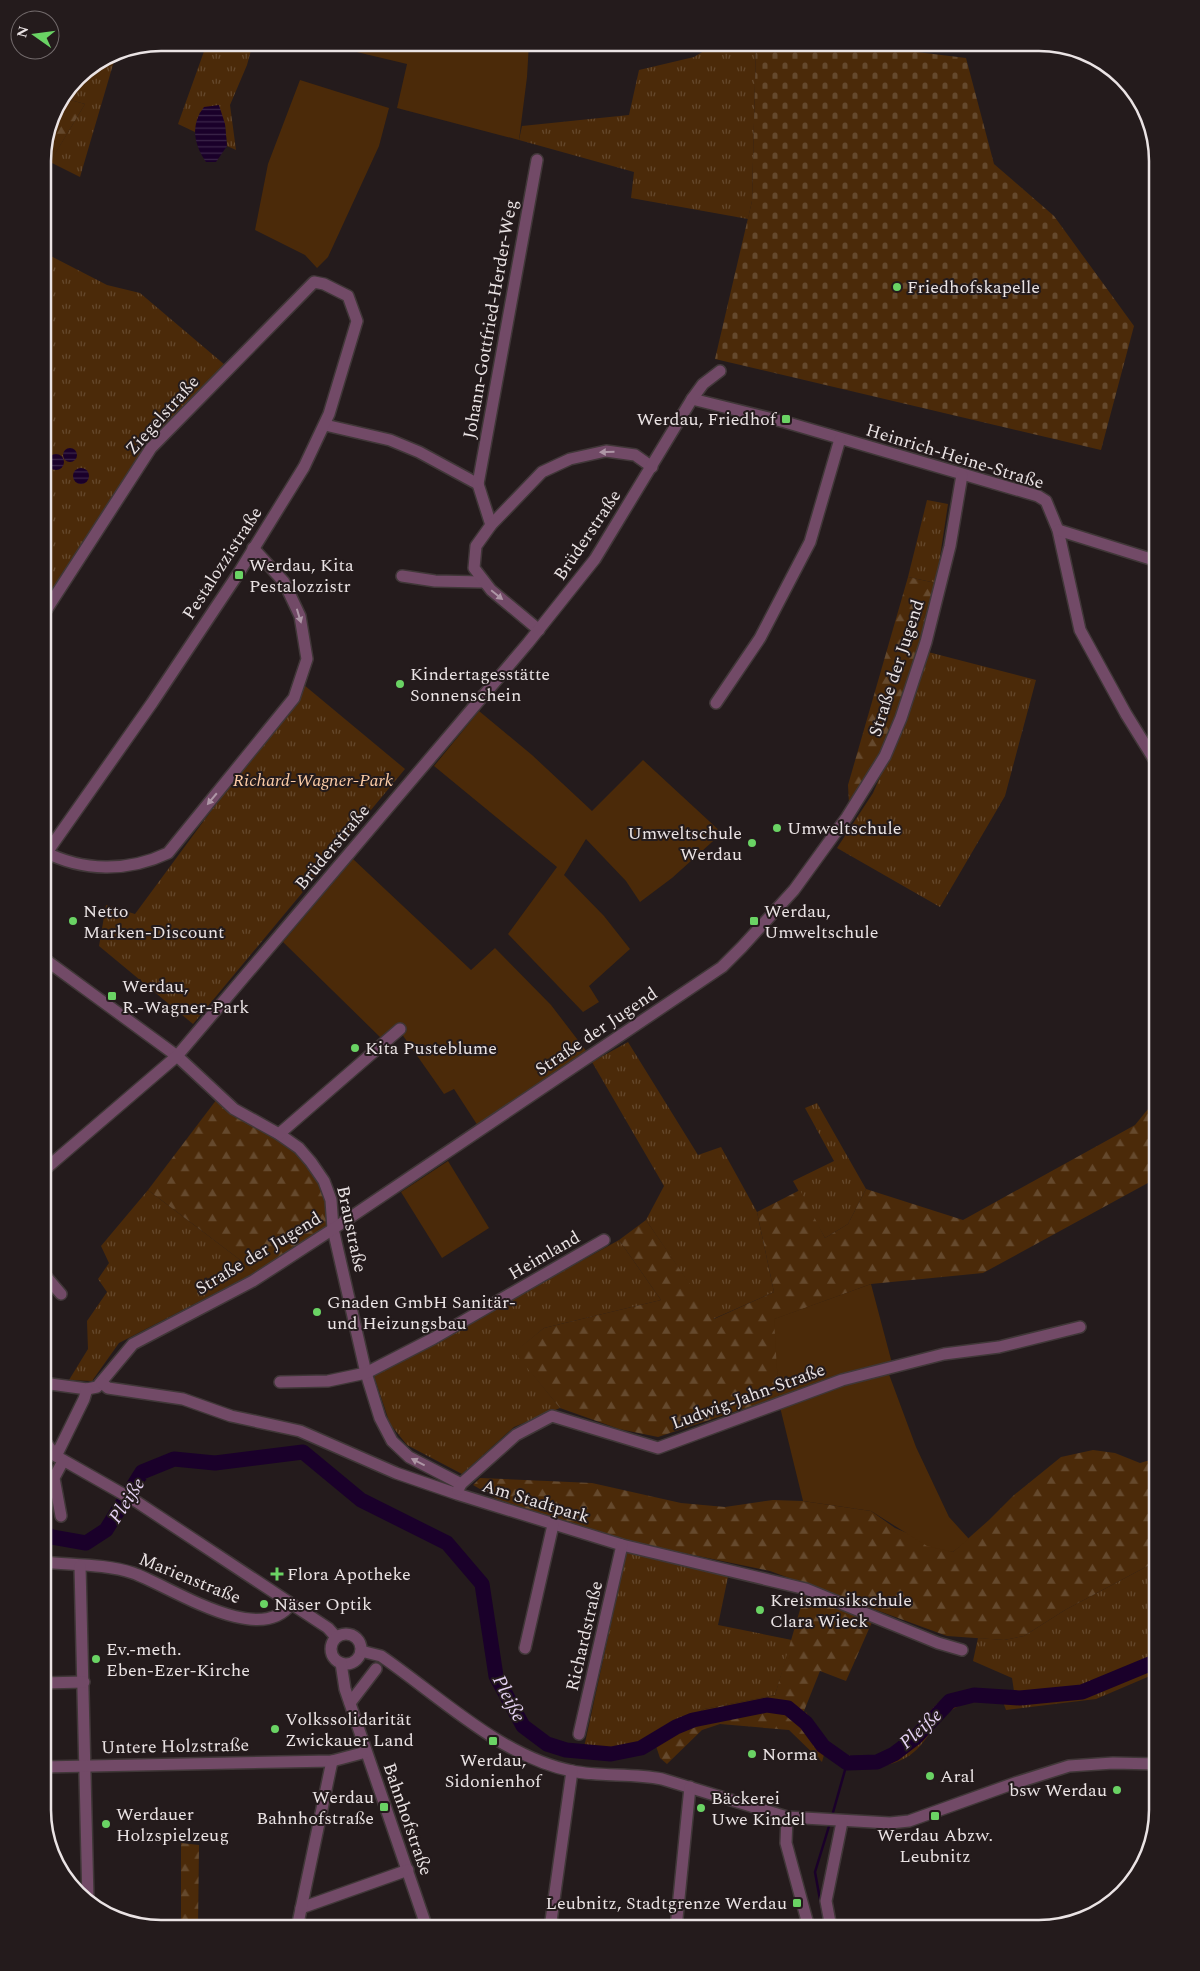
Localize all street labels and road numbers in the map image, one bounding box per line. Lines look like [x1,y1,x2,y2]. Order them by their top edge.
street label: Johann-Gottfried-Herder-Weg [456,197,525,441]
street label: Ziegelstraße [119,369,206,461]
street label: Heinrich-Heine-Straße [862,417,1047,496]
street label: Brüderstraße [547,484,628,586]
street label: Pestalozzistraße [176,501,269,625]
street label: Straße der Jugend [862,596,931,740]
street label: Brüderstraße [288,798,376,896]
street label: Straße der Jugend [530,980,663,1083]
street label: Braustraße [329,1183,374,1275]
street label: Straße der Jugend [190,1205,326,1302]
street label: Heimland [503,1224,585,1287]
street label: Ludwig-Jahn-Straße [667,1356,829,1437]
street label: Am Stadtpark [479,1472,593,1531]
street label: Marienstraße [135,1546,245,1611]
street label: Richardstraße [559,1578,610,1694]
street label: Untere Holzstraße [101,1732,249,1761]
street label: Bahnhofstraße [376,1759,439,1879]

